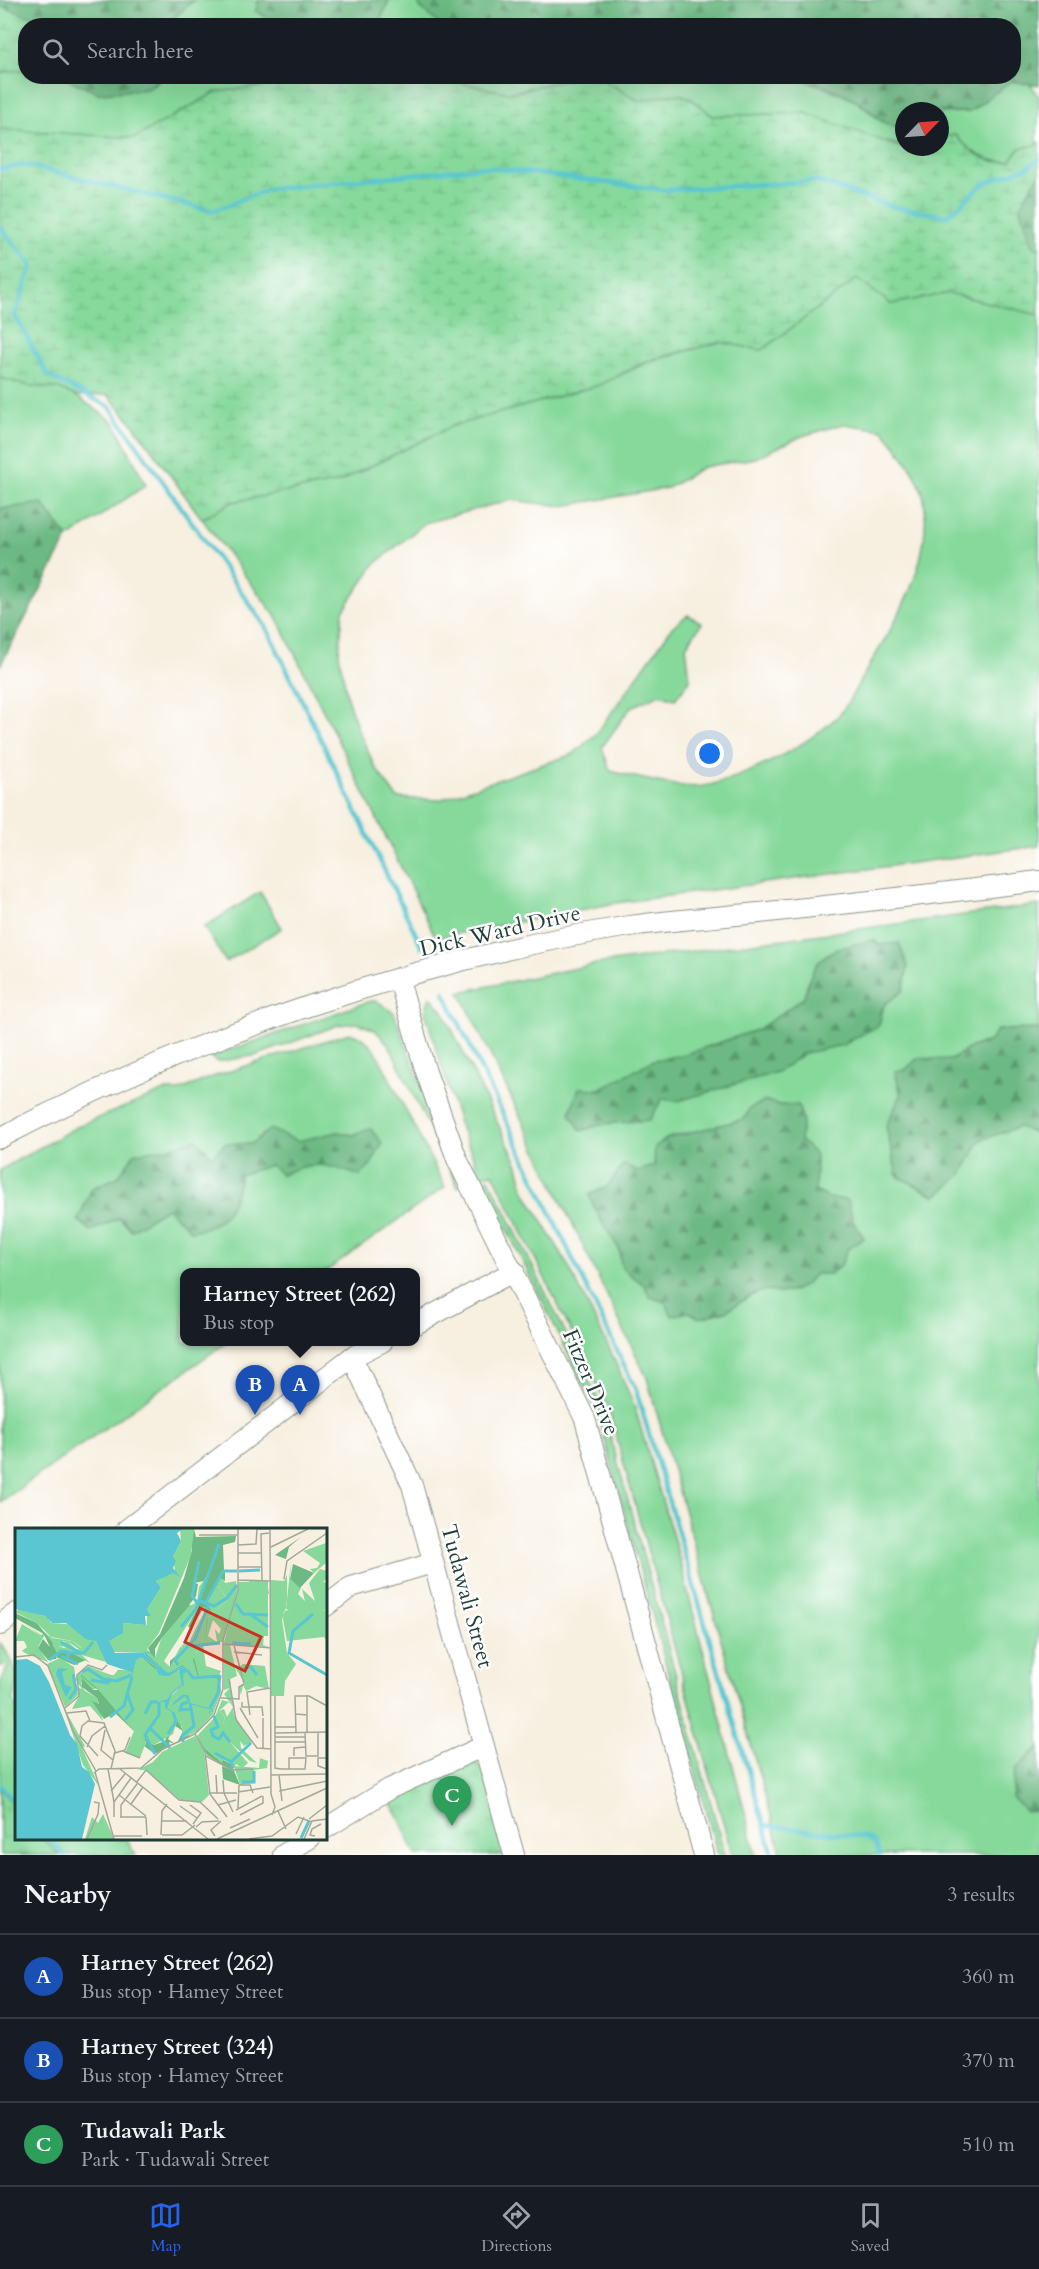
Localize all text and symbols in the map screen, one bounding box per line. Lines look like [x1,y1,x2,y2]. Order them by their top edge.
search box [18,18,1021,84]
icon: search [39,35,72,68]
text: Search here [87,36,194,66]
north arrow [895,102,949,156]
your location [695,739,724,768]
street label: Dick Ward Drive [417,898,583,964]
popup [180,1268,420,1346]
text: Harney Street (262) [203,1279,397,1309]
text: Bus stop [203,1309,274,1336]
street label: Fitzer Drive [555,1324,627,1440]
pin: B [236,1366,274,1415]
pin: A [280,1366,320,1415]
street label: Tudawali Street [433,1521,501,1671]
inset map [15,1528,327,1840]
pin: C [432,1776,472,1826]
text: Nearby [24,1877,112,1912]
text: 3 results [947,1881,1015,1908]
text: Harney Street (262) [81,1948,275,1978]
text: A [36,1963,51,1990]
text: 360 m [962,1963,1015,1990]
text: Bus stop · Hamey Street [81,1978,283,2005]
text: Harney Street (324) [81,2032,275,2062]
text: B [36,2047,51,2074]
text: 370 m [962,2047,1015,2074]
text: Bus stop · Hamey Street [81,2062,283,2089]
text: Tudawali Park [81,2116,226,2146]
text: C [36,2131,51,2158]
text: 510 m [962,2131,1015,2158]
text: Park · Tudawali Street [81,2146,269,2173]
tab: Map [149,2199,182,2257]
tab: Directions [481,2199,552,2257]
tab: Saved [851,2199,890,2257]

